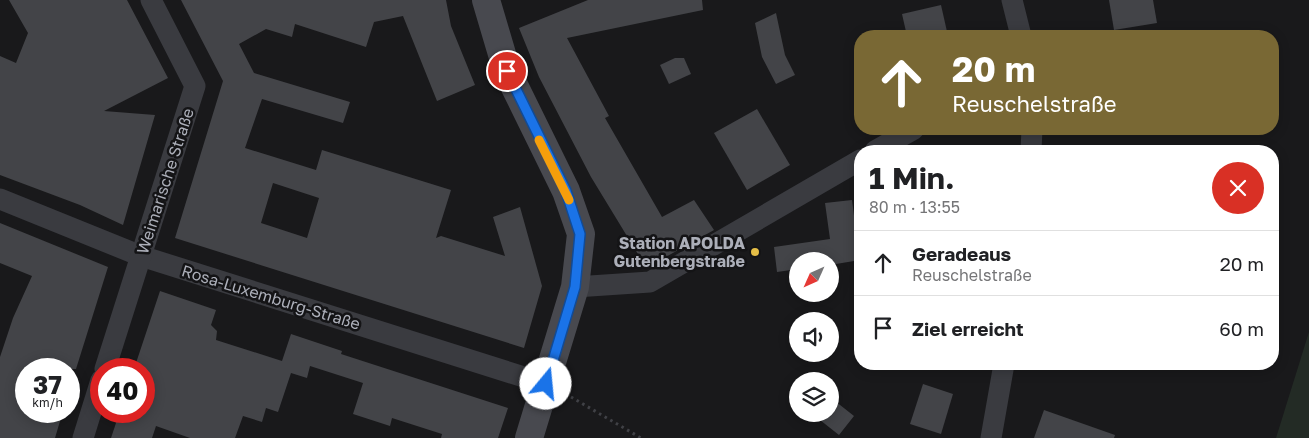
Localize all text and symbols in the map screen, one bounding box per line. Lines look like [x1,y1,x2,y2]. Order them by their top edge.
text: 20 m [952,48,1035,90]
pin [486,50,528,92]
icon: ahead [869,50,934,115]
icon: arrive [493,57,521,85]
text: Reuschelstraße [952,90,1117,117]
street label: Weimarische Straße [132,105,198,257]
text: 1 Min. [869,160,955,196]
button: close [1212,162,1264,214]
text: 80 m · 13:55 [869,197,960,217]
place label: Station APOLDA Gutenbergstraße [614,233,746,271]
text: Geradeaus [912,242,1011,265]
marker: Station APOLDA Gutenbergstraße [749,246,761,258]
icon: ahead [869,249,897,277]
north arrow [789,252,839,302]
map controls [789,252,839,422]
text: 20 m [1220,252,1264,275]
street label: Rosa-Luxemburg-Straße [179,260,363,334]
text: Reuschelstraße [912,265,1032,285]
button: sound [789,312,839,362]
icon: arrive [869,314,897,342]
text: Ziel erreicht [912,317,1024,340]
text: 60 m [1219,317,1264,340]
position arrow [519,357,571,409]
speed limit sign: 40 [90,358,155,423]
text: 37 [33,369,62,400]
button: layers [789,372,839,422]
text: km/h [32,395,63,410]

